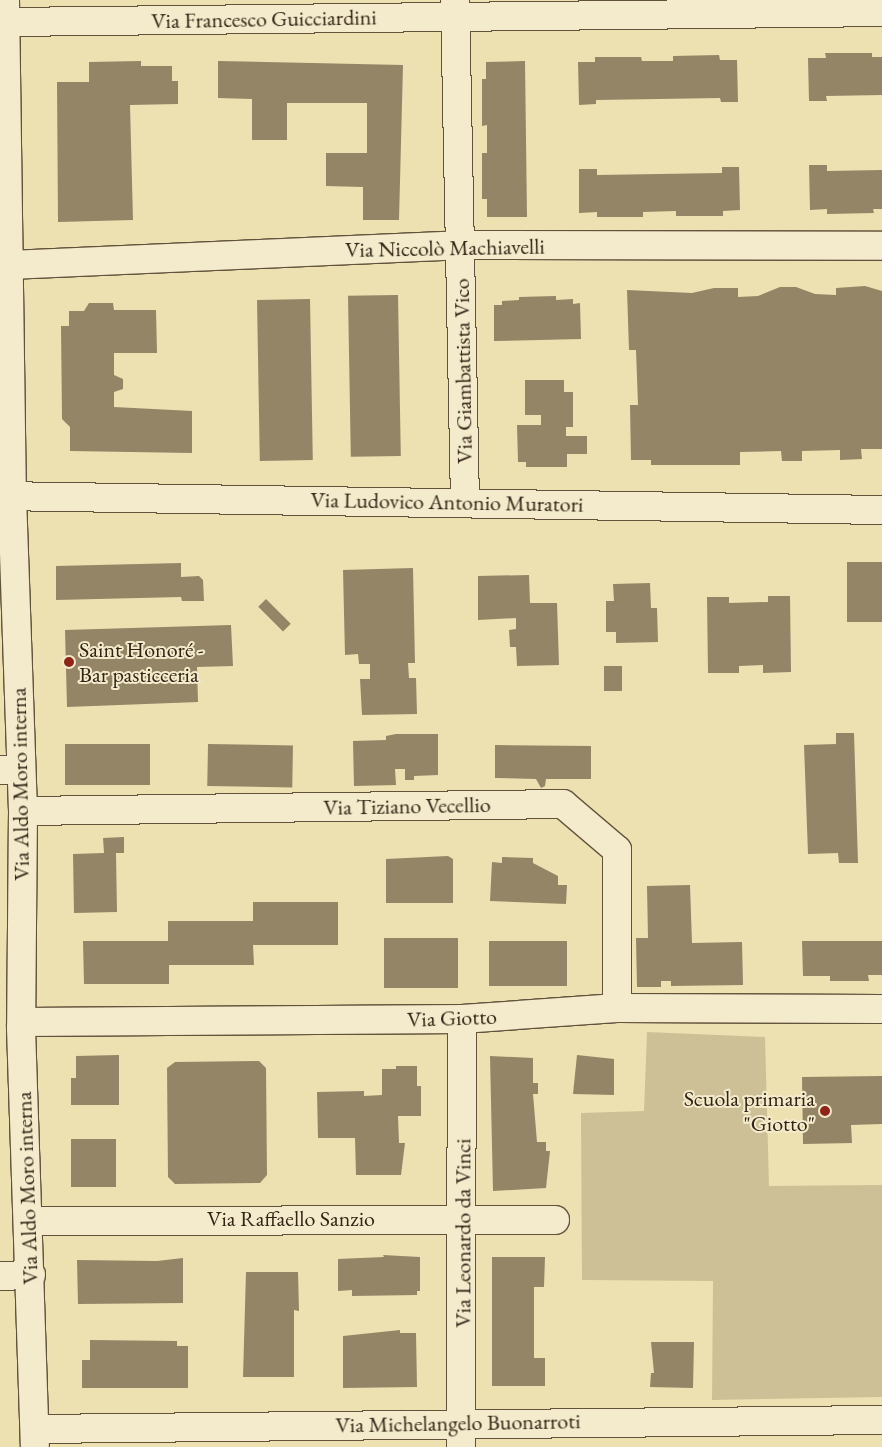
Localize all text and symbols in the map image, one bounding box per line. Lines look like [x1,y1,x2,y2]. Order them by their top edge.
street label: Via Francesco Guicciardini [151,4,377,34]
street label: Via Niccolò Machiavelli [345,233,545,263]
street label: Via Giambattista Vico [448,278,478,464]
street label: Via Ludovico Antonio Muratori [310,486,584,518]
place label: Saint Honoré - Bar pasticceria [79,636,204,688]
marker: Saint Honoré - Bar pasticceria [63,656,75,668]
street label: Via Aldo Moro interna [5,687,35,881]
street label: Via Tiziano Vecellio [323,791,491,821]
street label: Via Giotto [407,1003,497,1033]
place label: Scuola primaria "Giotto" [684,1085,815,1136]
street label: Via Aldo Moro interna [10,1091,44,1285]
marker: Scuola primaria "Giotto" [819,1105,831,1117]
street label: Via Leonardo da Vinci [450,1138,476,1328]
street label: Via Raffaello Sanzio [207,1206,375,1232]
street label: Via Michelangelo Buonarroti [335,1408,581,1438]

